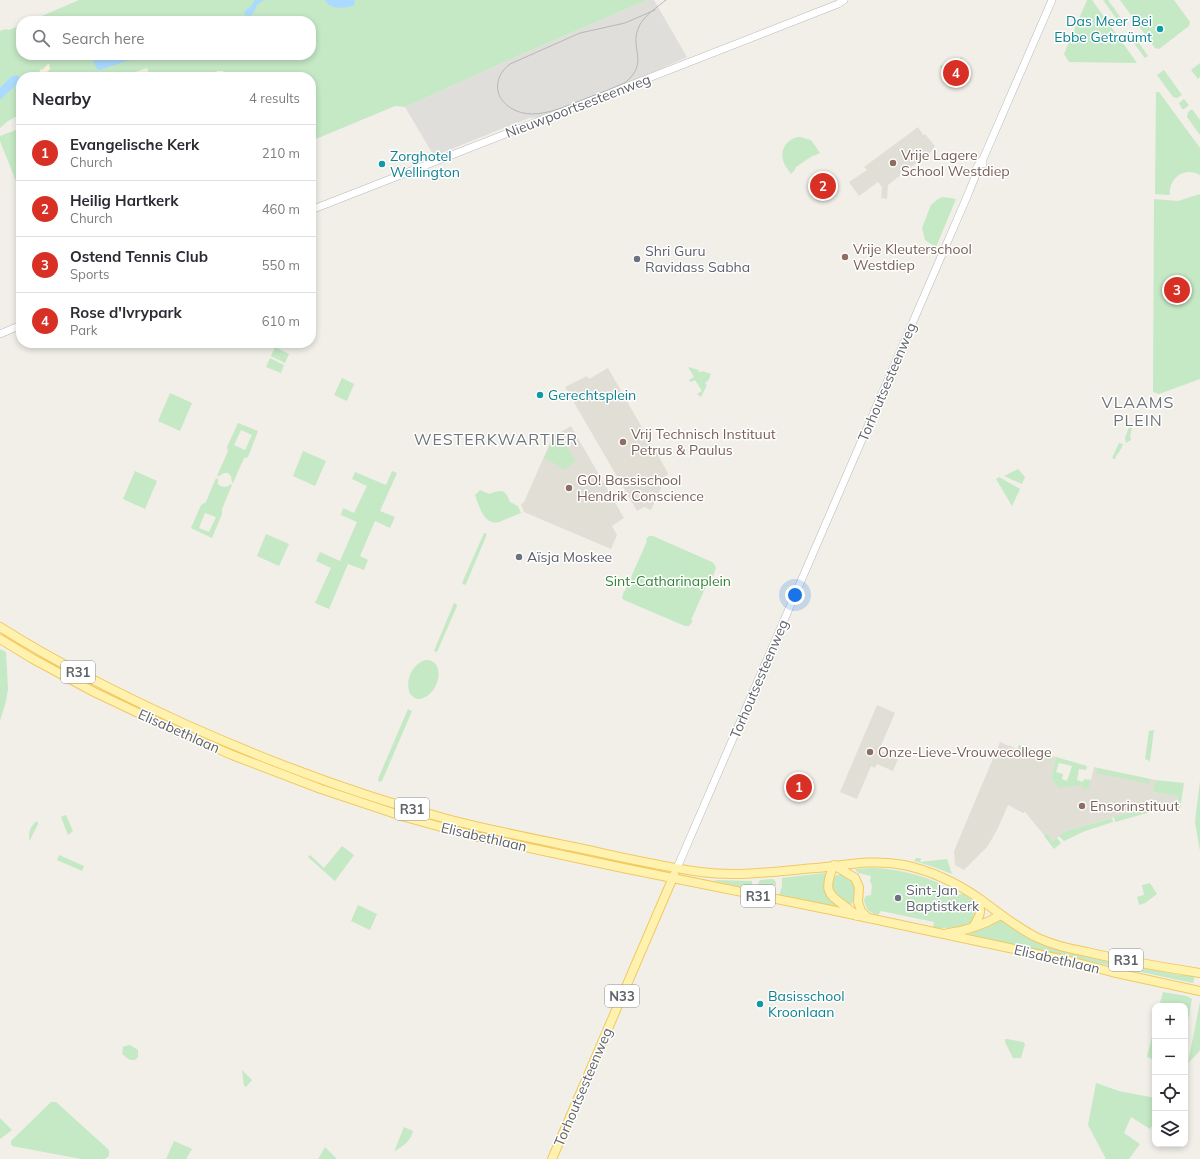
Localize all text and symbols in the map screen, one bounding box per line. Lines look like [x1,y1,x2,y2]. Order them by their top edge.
place label: Das Meer Bei Ebbe Getraümt [1054,12,1152,46]
search box [16,16,316,60]
marker: Das Meer Bei Ebbe Getraümt [1155,24,1165,34]
icon: search [30,27,52,49]
text: Search here [62,29,144,48]
pin: 4 [943,58,969,88]
street label: Nieuwpoortsesteenweg [503,70,653,142]
text: Nearby [32,88,91,109]
text: 4 results [249,90,300,106]
text: Evangelische Kerk [70,135,199,154]
text: 1 [41,145,49,161]
text: 210 m [262,145,300,161]
place label: Vrije Lagere School Westdiep [901,146,1010,180]
place label: Zorghotel Wellington [390,147,460,181]
text: Church [70,154,113,170]
marker: Vrije Lagere School Westdiep [888,158,898,168]
marker: Zorghotel Wellington [377,159,387,169]
pin: 2 [810,171,836,201]
text: Heilig Hartkerk [70,191,178,210]
text: 2 [41,201,49,217]
text: 460 m [262,201,300,217]
text: Church [70,210,113,226]
place label: Vrije Kleuterschool Westdiep [853,240,972,274]
place label: Shri Guru Ravidass Sabha [645,242,750,276]
text: Ostend Tennis Club [70,247,208,266]
marker: Vrije Kleuterschool Westdiep [840,252,850,262]
marker: Shri Guru Ravidass Sabha [632,254,642,264]
text: 3 [41,257,49,273]
text: 550 m [262,257,300,273]
text: Sports [70,266,109,282]
pin: 3 [1164,275,1190,305]
text: Rose d'Ivrypark [70,303,182,322]
text: 4 [41,313,49,329]
text: 610 m [262,313,300,329]
street label: Torhoutsesteenweg [854,320,920,444]
text: Park [70,322,97,338]
place label: Gerechtsplein [548,386,636,404]
marker: Gerechtsplein [535,390,545,400]
district label: VLAAMS PLEIN [1102,392,1174,430]
place label: Vrij Technisch Instituut Petrus & Paulus [631,425,776,459]
district label: WESTERKWARTIER [414,429,578,449]
marker: Vrij Technisch Instituut Petrus & Paulus [618,437,628,447]
place label: GO! Bassischool Hendrik Conscience [577,471,704,505]
marker: GO! Bassischool Hendrik Conscience [564,483,574,493]
place label: Aïsja Moskee [527,548,612,566]
marker: Aïsja Moskee [514,552,524,562]
park label: Sint-Catharinaplein [605,572,731,590]
your location [785,585,805,605]
street label: Torhoutsesteenweg [726,617,792,741]
road number: R31 [61,661,95,683]
street label: Elisabethlaan [135,705,223,757]
place label: Onze-Lieve-Vrouwecollege [878,743,1052,761]
marker: Onze-Lieve-Vrouwecollege [865,747,875,757]
pin: 1 [786,772,812,802]
place label: Ensorinstituut [1090,797,1179,815]
road number: R31 [395,798,429,820]
marker: Ensorinstituut [1077,801,1087,811]
street label: Elisabethlaan [439,818,529,856]
place label: Sint-Jan Baptistkerk [906,881,980,915]
road number: R31 [741,885,775,907]
marker: Sint-Jan Baptistkerk [893,893,903,903]
street label: Elisabethlaan [1012,940,1102,978]
road number: R31 [1109,949,1143,971]
road number: N33 [605,985,639,1007]
place label: Basisschool Kroonlaan [768,987,845,1021]
marker: Basisschool Kroonlaan [755,999,765,1009]
map controls [1152,1003,1188,1147]
button: + [1152,1003,1188,1039]
street label: Torhoutsesteenweg [550,1025,616,1149]
button: − [1152,1039,1188,1075]
button: locate [1152,1075,1188,1111]
button: layers [1152,1111,1188,1147]

